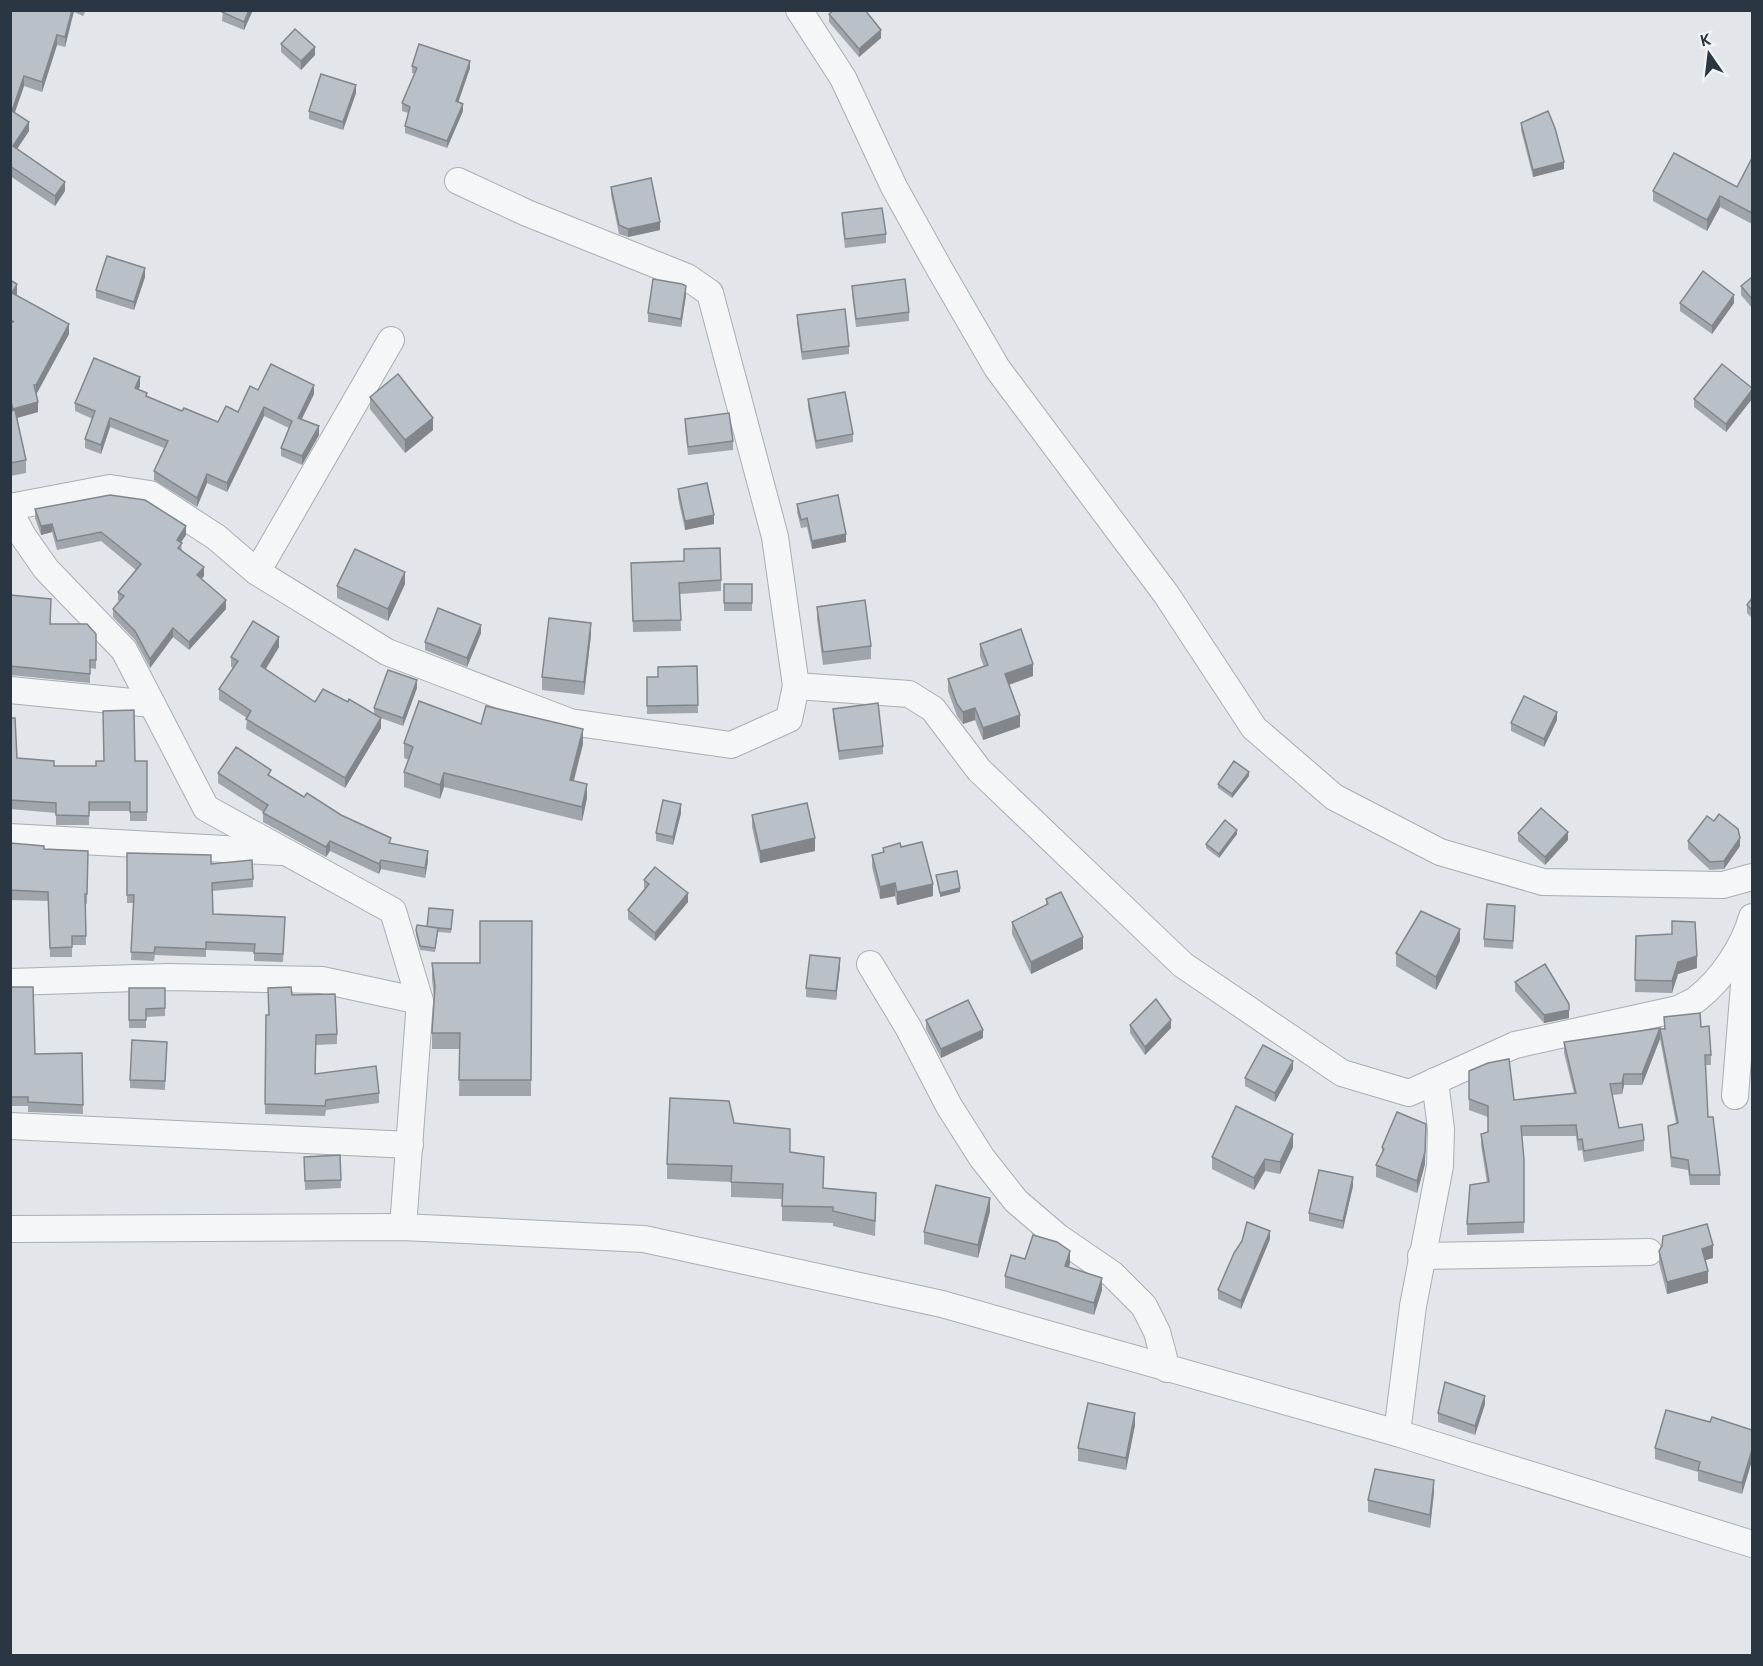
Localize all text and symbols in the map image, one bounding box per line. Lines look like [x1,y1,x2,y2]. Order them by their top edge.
north arrow [1679,24,1739,84]
text: K [1698,29,1713,51]

